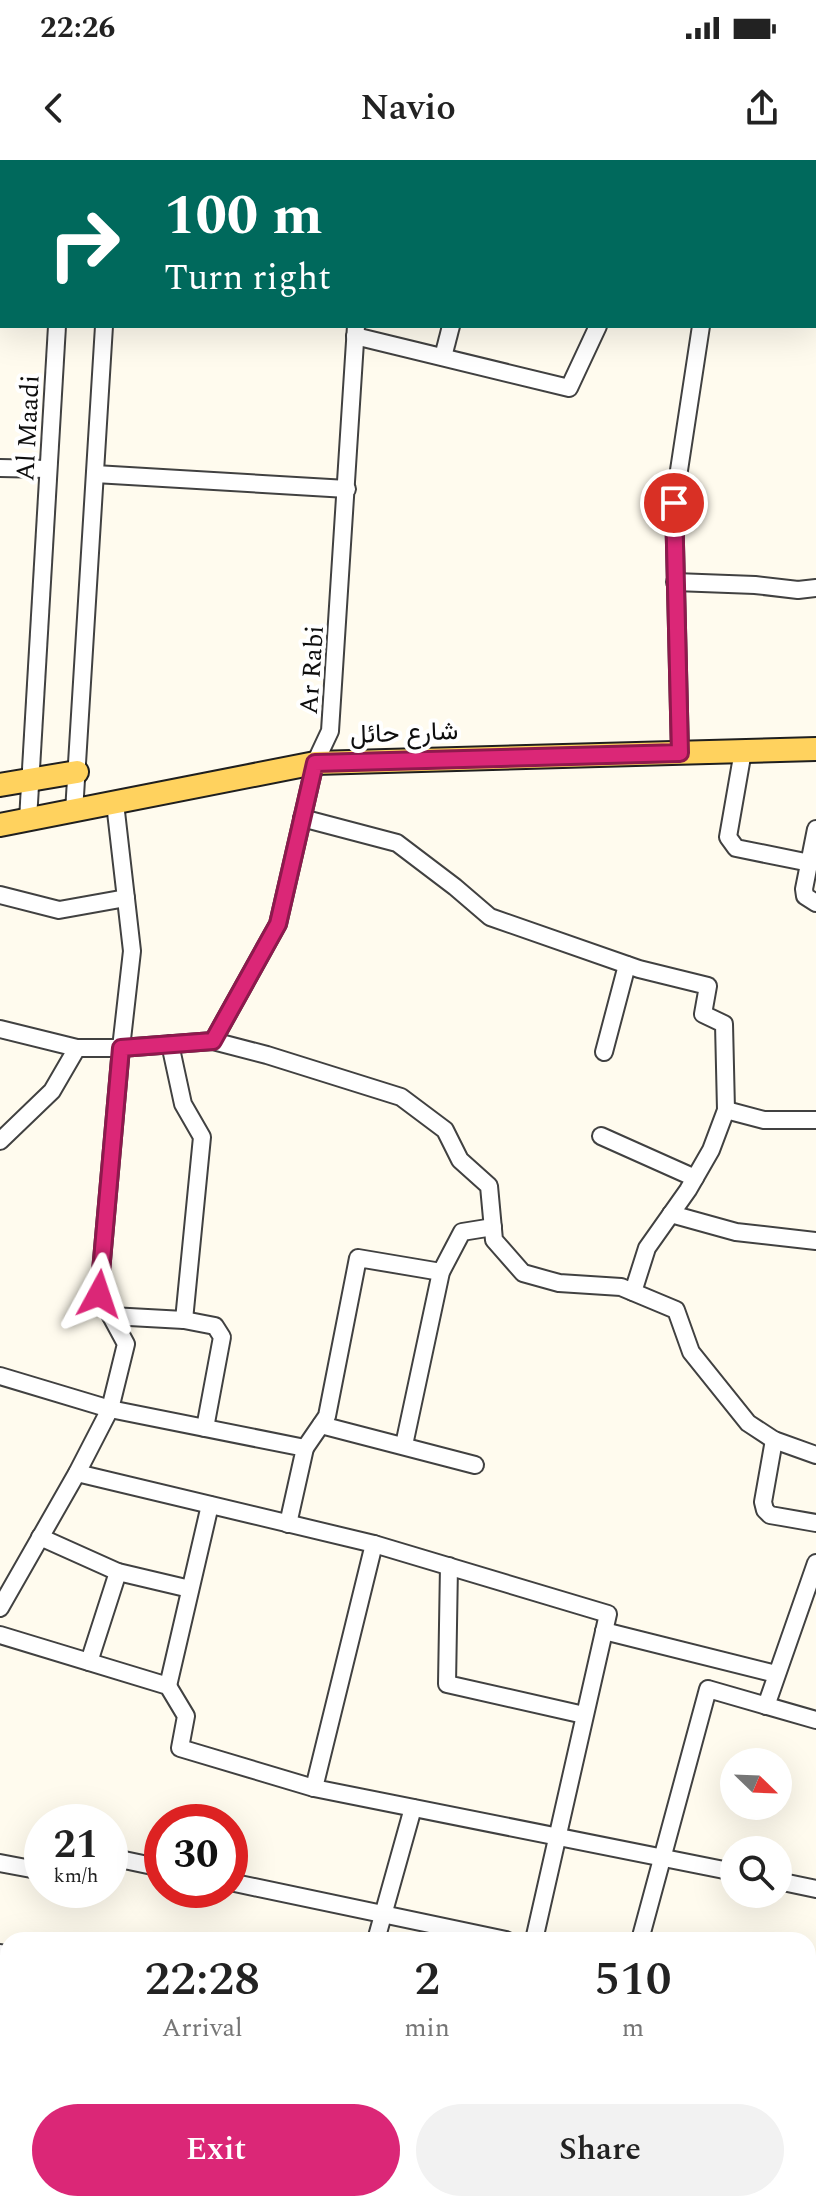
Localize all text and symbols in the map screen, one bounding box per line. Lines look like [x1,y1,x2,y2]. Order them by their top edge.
text: 22:26 [40,5,115,51]
text: Navio [360,81,456,136]
icon: back [32,86,76,130]
icon: share [740,86,784,130]
text: 100 m [164,174,323,259]
icon: right [32,192,136,296]
text: Turn right [164,251,331,306]
street label: Al Maadi [5,374,51,482]
pin [640,469,708,537]
icon: arrive [652,481,696,525]
street label: Ar Rabi [289,624,335,716]
street label: شارع حائل [349,711,459,755]
position arrow [57,1252,141,1336]
north arrow [720,1748,792,1820]
map controls [720,1748,792,1908]
speed limit sign: 30 [144,1804,248,1908]
text: 21 [54,1815,98,1876]
button: search [720,1836,792,1908]
text: km/h [54,1861,99,1891]
text: 22:28 [144,1943,260,2016]
text: 2 [414,1943,440,2016]
text: 510 [594,1943,672,2016]
text: Arrival [162,2008,243,2048]
text: min [404,2008,450,2048]
text: m [622,2008,644,2048]
button: Exit [32,2104,400,2196]
button: Share [416,2104,784,2196]

